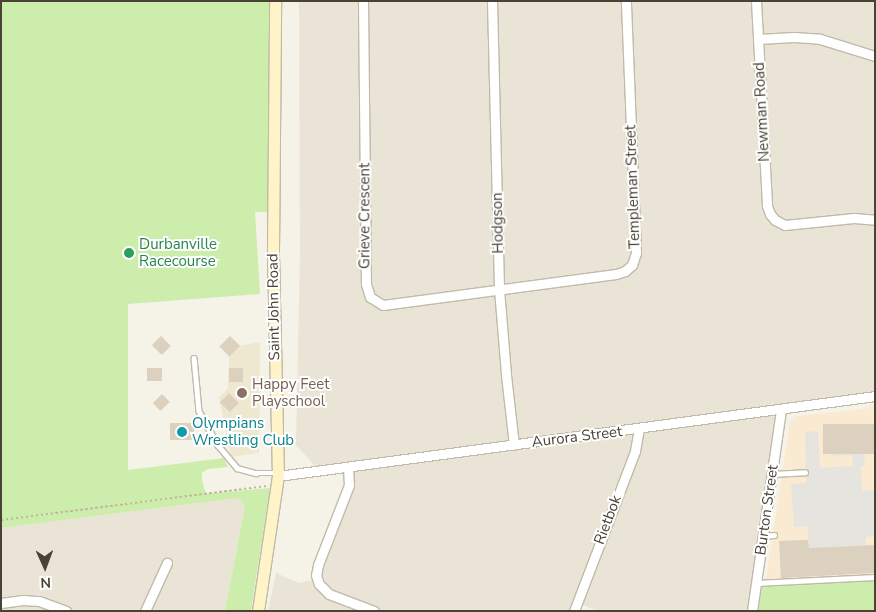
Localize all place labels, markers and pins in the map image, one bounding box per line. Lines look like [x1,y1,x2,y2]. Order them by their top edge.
place label: Durbanville Racecourse [139,235,217,270]
marker: Durbanville Racecourse [123,247,135,259]
place label: Happy Feet Playschool [252,375,329,410]
marker: Happy Feet Playschool [236,387,248,399]
place label: Olympians Wrestling Club [192,414,294,449]
marker: Olympians Wrestling Club [176,426,188,438]

